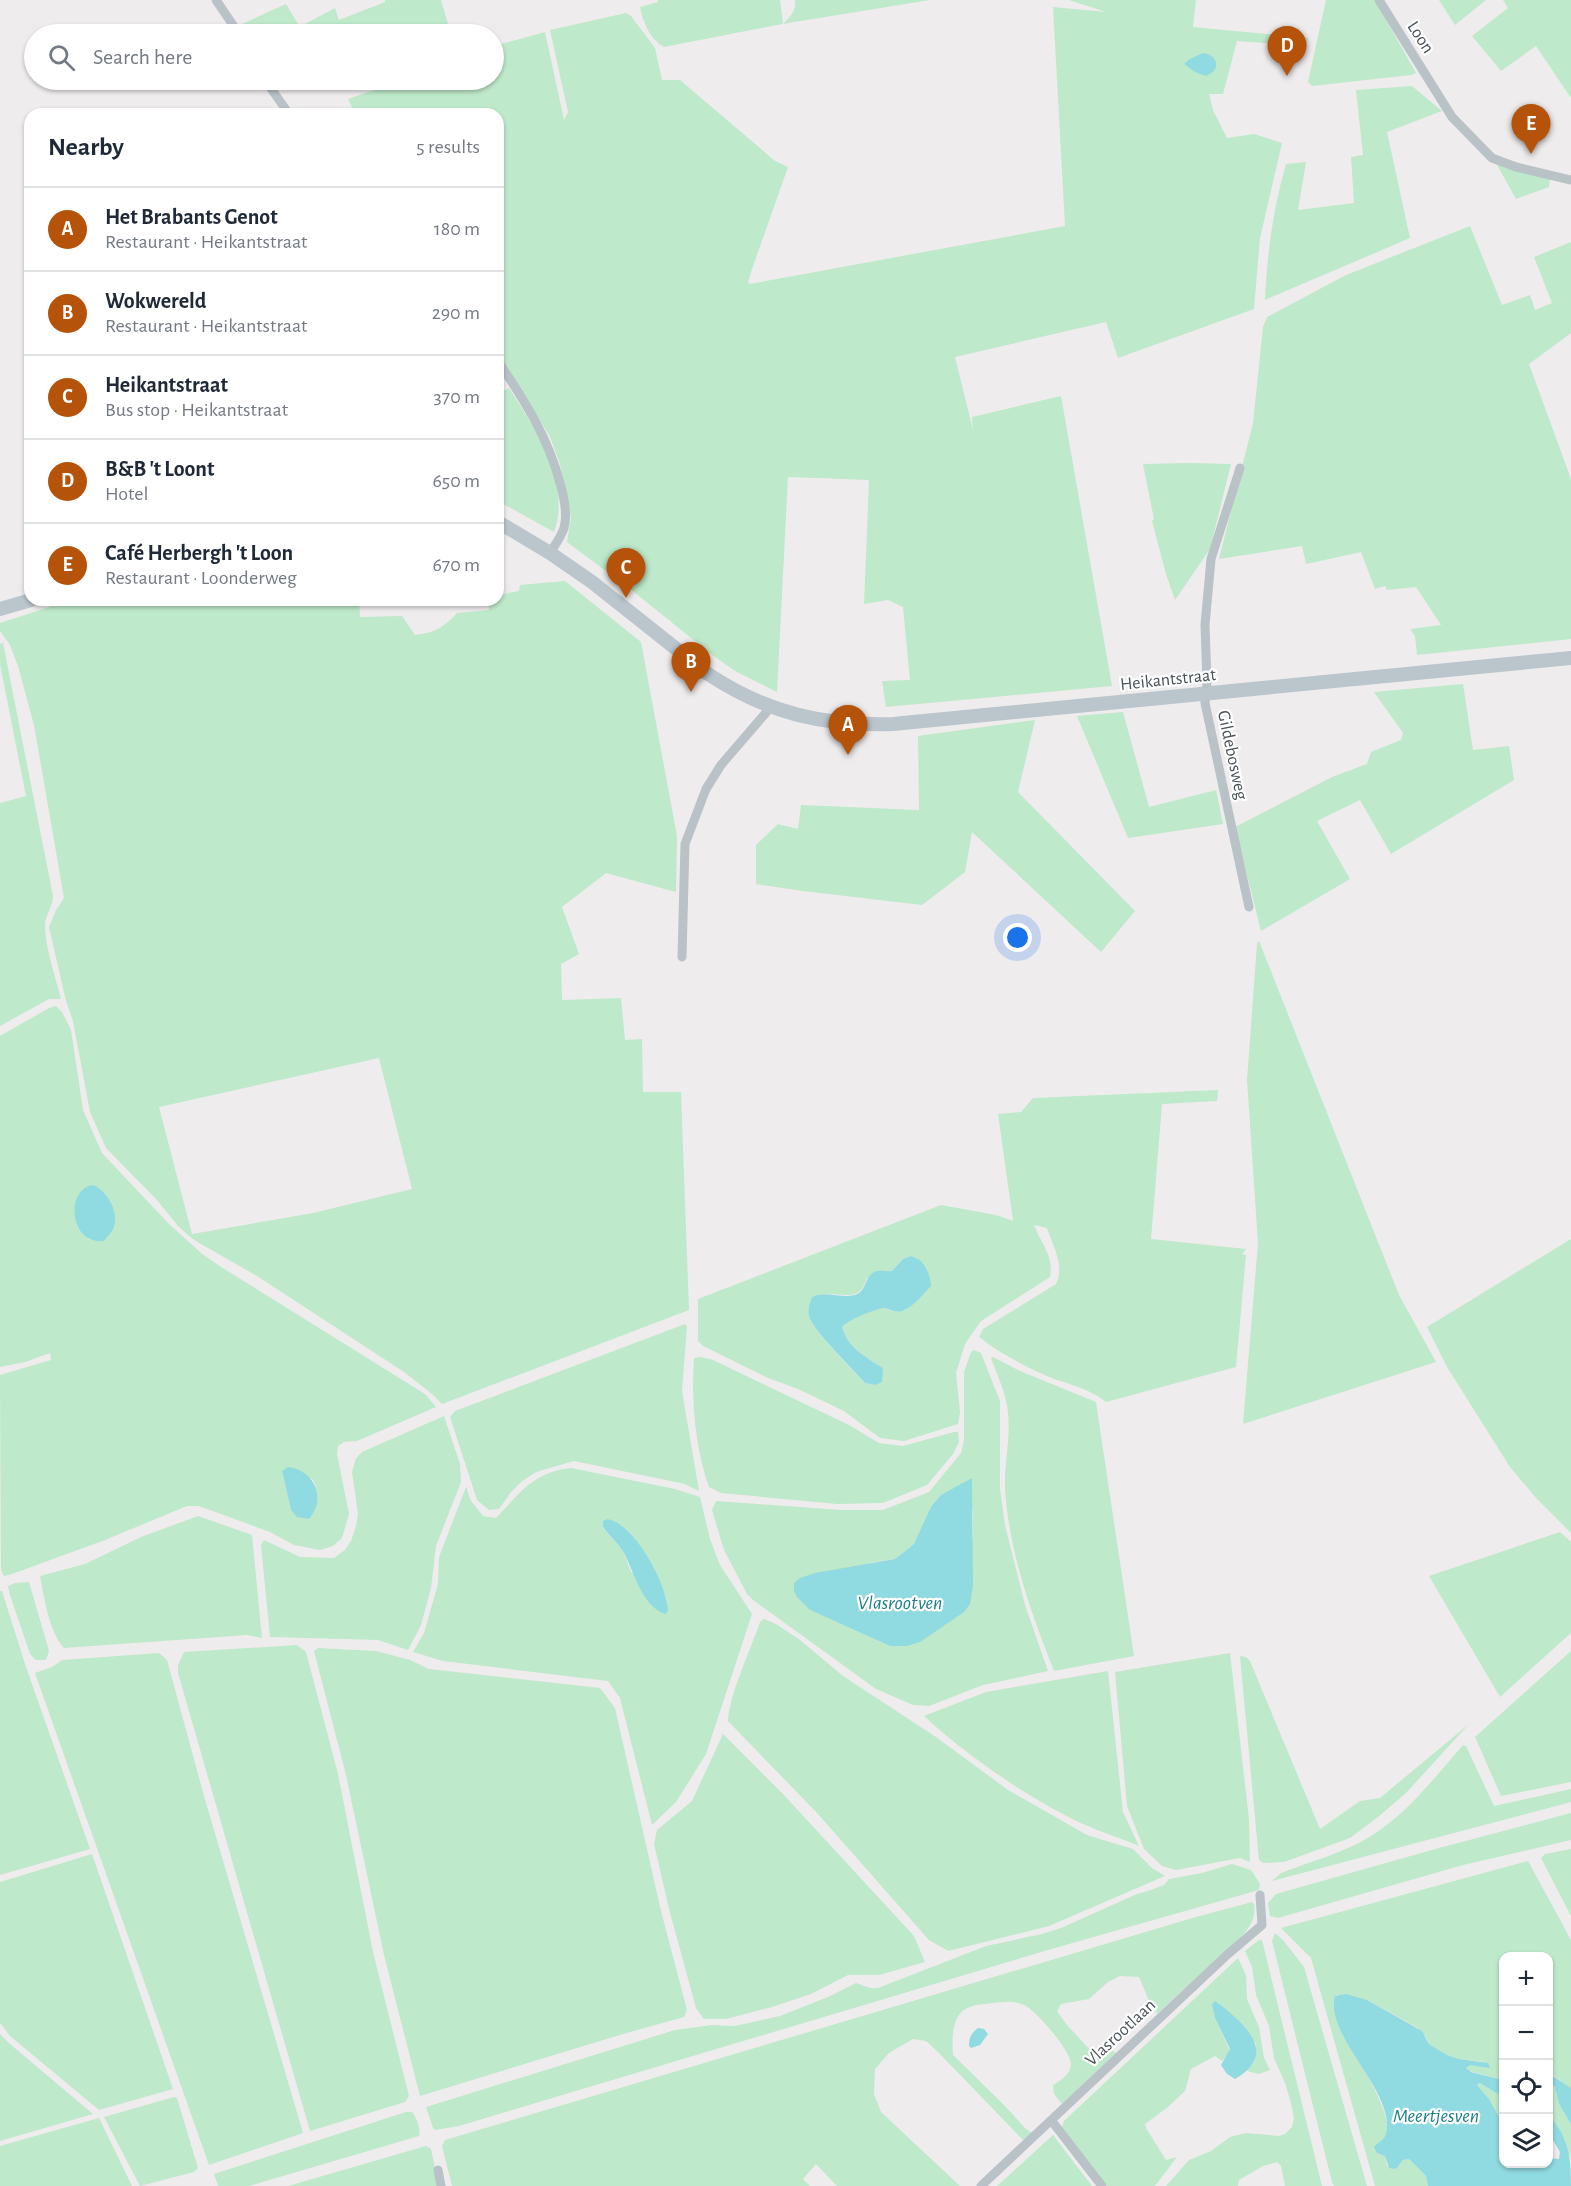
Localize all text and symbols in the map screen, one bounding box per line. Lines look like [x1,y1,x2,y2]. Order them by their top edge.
street label: Loon [1403,18,1437,57]
search box [24,24,504,90]
pin: D [1268,26,1306,76]
icon: search [45,41,78,74]
text: Search here [93,46,192,68]
pin: E [1512,104,1550,154]
text: Nearby [48,134,124,160]
text: 5 results [416,137,480,157]
text: Het Brabants Genot [105,206,278,228]
text: A [62,219,74,239]
text: 180 m [434,219,480,239]
text: Restaurant · Heikantstraat [105,232,308,252]
text: Wokwereld [105,290,206,312]
text: B [62,303,73,323]
text: 290 m [432,303,480,323]
text: Restaurant · Heikantstraat [105,316,308,336]
text: Heikantstraat [105,374,228,396]
text: C [62,387,73,407]
text: 370 m [434,387,480,407]
text: Bus stop · Heikantstraat [105,400,288,420]
text: B&B 't Loont [105,458,214,480]
text: D [61,471,74,491]
text: 650 m [432,471,480,491]
text: Hotel [105,484,148,504]
text: Café Herbergh 't Loon [105,542,293,564]
pin: C [606,548,646,598]
text: E [62,555,73,575]
text: 670 m [432,555,480,575]
text: Restaurant · Loonderweg [105,568,297,588]
pin: B [672,642,710,692]
street label: Heikantstraat [1119,666,1217,694]
pin: A [828,706,868,755]
street label: Gildebosweg [1214,709,1250,802]
your location [1003,923,1032,952]
water label: Vlasrootven [858,1593,942,1613]
map controls [1499,1952,1553,2168]
button: + [1499,1952,1553,2006]
street label: Vlasrootlaan [1082,1996,1159,2070]
button: − [1499,2006,1553,2060]
button: locate [1499,2060,1553,2114]
water label: Meertjesven [1393,2106,1479,2126]
button: layers [1499,2114,1553,2168]

